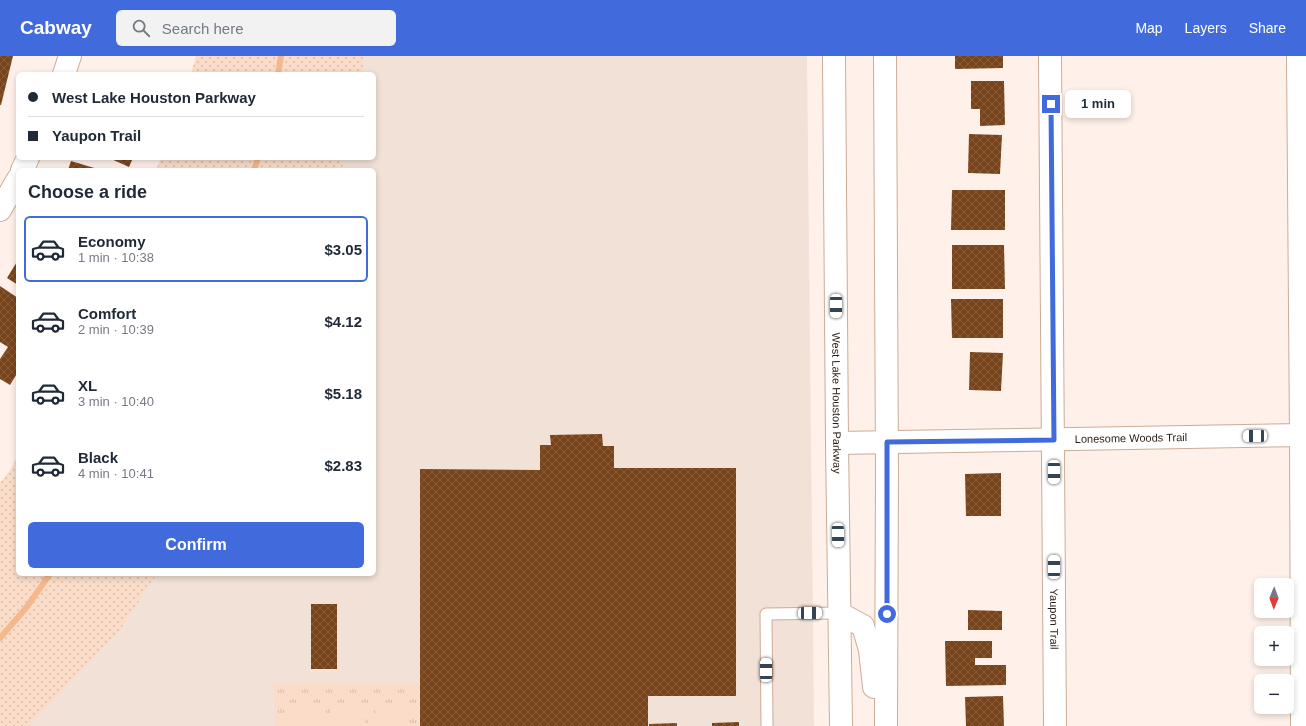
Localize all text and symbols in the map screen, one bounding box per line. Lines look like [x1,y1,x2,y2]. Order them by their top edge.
search box [116,10,396,46]
text: Cabway [20,17,92,38]
icon: search [130,17,152,39]
text: Search here [162,20,244,37]
text: Map [1135,20,1163,36]
text: Layers [1185,20,1227,36]
text: Share [1249,20,1286,36]
text: West Lake Houston Parkway [52,89,256,106]
callout: 1 min [1065,90,1131,118]
route end [1042,95,1060,113]
text: 1 min [1081,96,1115,111]
text: Yaupon Trail [52,127,141,144]
text: Choose a ride [28,182,147,202]
icon: car [30,231,66,267]
text: Economy [78,233,146,250]
text: $3.05 [324,241,362,258]
text: 1 min · 10:38 [78,250,154,265]
car [830,294,842,318]
icon: car [30,303,66,339]
text: Comfort [78,305,136,322]
text: $4.12 [324,313,362,330]
text: 2 min · 10:39 [78,322,154,337]
street label: West Lake Houston Parkway [830,332,843,474]
icon: car [30,375,66,411]
text: XL [78,377,97,394]
text: $5.18 [324,385,362,402]
text: 3 min · 10:40 [78,394,154,409]
car [1243,430,1267,442]
street label: Lonesome Woods Trail [1075,431,1187,445]
icon: car [30,447,66,483]
text: Black [78,449,118,466]
text: $2.83 [324,457,362,474]
car [1048,460,1060,484]
text: 4 min · 10:41 [78,466,154,481]
button: Confirm [28,522,364,568]
car [832,523,844,547]
car [1048,555,1060,579]
north arrow [1254,578,1294,618]
map controls [1254,578,1294,714]
street label: Yaupon Trail [1048,588,1060,650]
route start [878,605,896,623]
car [798,607,822,619]
button: + [1254,626,1294,666]
car [760,658,772,682]
button: − [1254,674,1294,714]

